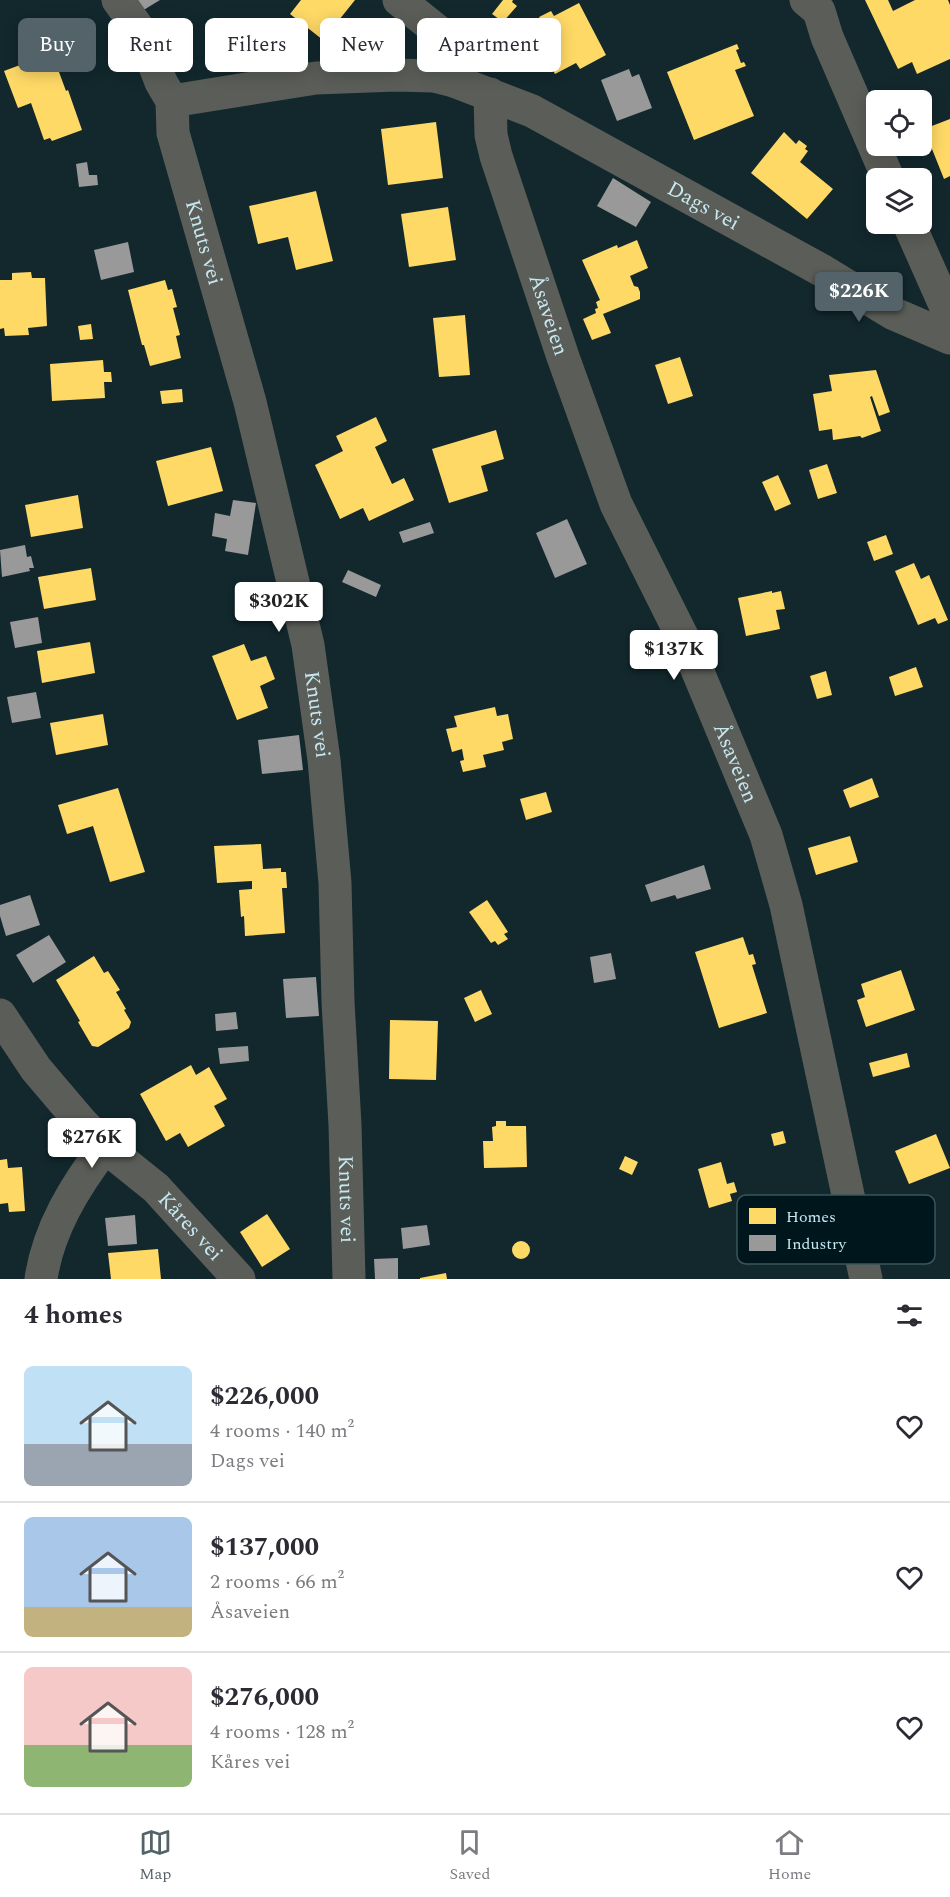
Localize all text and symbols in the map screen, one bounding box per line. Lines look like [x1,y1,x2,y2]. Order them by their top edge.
chip: Buy [18,18,96,72]
chip: Rent [108,18,193,72]
chip: Filters [205,18,308,72]
chip: New [320,18,405,72]
chip: Apartment [417,18,561,72]
map controls [866,90,932,234]
button: locate [866,90,932,156]
button: layers [866,168,932,234]
street label: Dags vei [661,173,745,239]
street label: Knuts vei [176,196,231,289]
street label: Åsaveien [520,270,576,360]
pin: $226K [817,272,901,323]
text: $226K [829,276,889,306]
pin: $302K [237,582,321,633]
text: $302K [249,586,309,616]
pin: $137K [632,630,716,681]
text: $137K [644,634,704,664]
street label: Knuts vei [295,669,339,760]
street label: Åsaveien [704,718,766,808]
pin: $276K [50,1118,134,1169]
text: $276K [62,1122,122,1152]
street label: Knuts vei [329,1155,363,1243]
street label: Kåres vei [150,1185,230,1269]
legend [737,1195,935,1264]
text: Homes [786,1205,836,1229]
text: Industry [786,1232,847,1256]
text: 4 homes [24,1295,123,1335]
icon: filters [893,1299,926,1332]
text: $226,000 [210,1376,319,1416]
icon: home [72,1390,144,1462]
icon: heart [893,1410,926,1443]
text: 4 rooms · 140 m² [210,1416,354,1446]
text: Dags vei [210,1446,285,1476]
text: $137,000 [210,1527,319,1567]
icon: home [72,1541,144,1613]
icon: heart [893,1561,926,1594]
text: 2 rooms · 66 m² [210,1567,344,1597]
text: Åsaveien [210,1597,290,1627]
text: $276,000 [210,1677,319,1717]
icon: home [72,1691,144,1763]
icon: heart [893,1711,926,1744]
text: 4 rooms · 128 m² [210,1717,354,1747]
text: Kåres vei [210,1747,291,1777]
tab: Map [139,1826,172,1886]
tab: Saved [449,1826,490,1886]
tab: Home [768,1826,811,1886]

